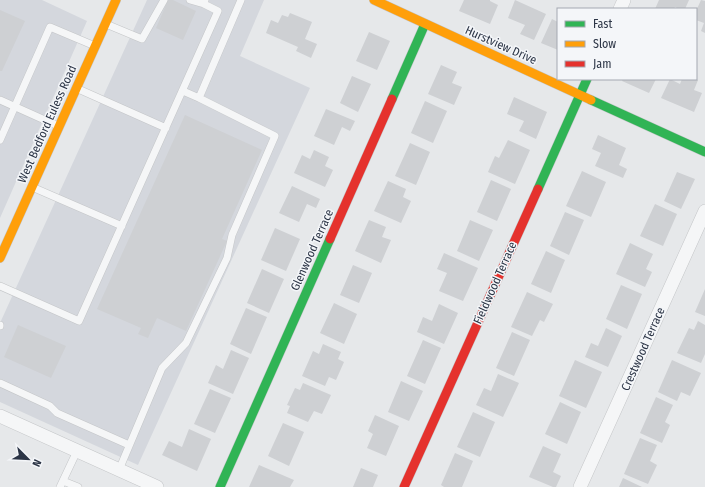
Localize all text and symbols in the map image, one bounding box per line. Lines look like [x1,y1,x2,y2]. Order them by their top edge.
legend [557,8,697,80]
text: Fast [593,17,612,31]
street label: Hurstview Drive [463,23,539,67]
text: Slow [593,37,616,51]
text: Jam [593,57,611,71]
street label: West Bedford Euless Road [15,63,79,185]
street label: Glenwood Terrace [288,207,336,293]
street label: Fieldwood Terrace [471,240,519,326]
street label: Crestwood Terrace [618,305,668,393]
north arrow [8,439,48,479]
text: N [29,457,44,469]

